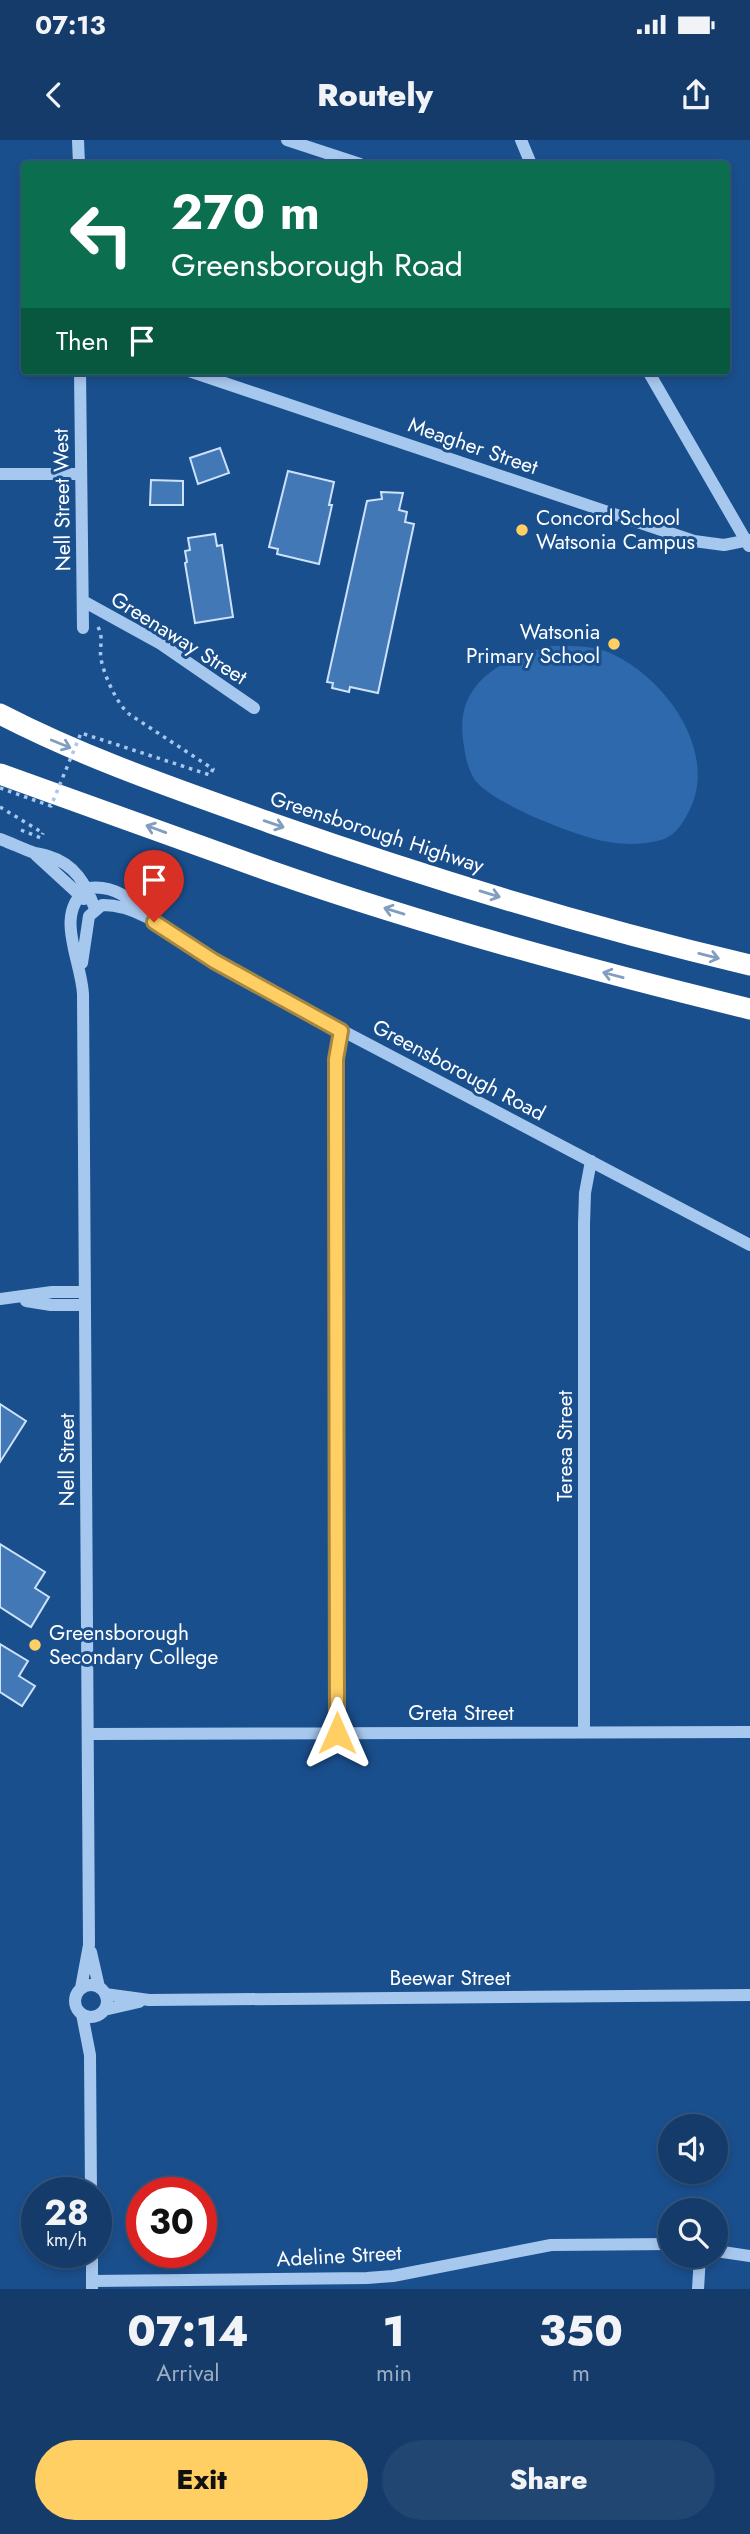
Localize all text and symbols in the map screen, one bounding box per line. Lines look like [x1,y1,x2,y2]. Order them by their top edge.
text: 07:13 [35,6,106,44]
text: Routely [317,72,433,118]
icon: back [35,76,73,114]
icon: share [677,76,715,114]
text: 270 m [171,177,320,247]
icon: left [56,189,147,280]
text: Greensborough Road [171,242,463,288]
text: Then [56,322,109,360]
icon: arrive [123,322,161,360]
street label: Meagher Street [404,410,542,482]
street label: Nell Street West [46,428,78,572]
place label: Concord School Watsonia Campus [536,503,695,557]
marker: Concord School Watsonia Campus [514,522,530,538]
street label: Greenaway Street [105,584,253,692]
place label: Watsonia Primary School [466,617,600,671]
marker: Watsonia Primary School [606,636,622,652]
one-way arrow [50,738,72,751]
street label: Greensborough Highway [266,783,489,881]
one-way arrow [263,818,285,831]
one-way arrow [145,822,167,834]
pin [124,850,184,922]
icon: arrive [135,861,173,899]
one-way arrow [479,889,501,902]
one-way arrow [383,904,405,917]
one-way arrow [697,950,720,963]
one-way arrow [602,967,624,980]
street label: Greensborough Road [367,1012,551,1128]
street label: Teresa Street [550,1390,580,1502]
street label: Nell Street [52,1413,82,1507]
place label: Greensborough Secondary College [49,1618,219,1672]
marker: Greensborough Secondary College [27,1637,43,1653]
position arrow [300,1696,374,1770]
street label: Greta Street [408,1698,514,1728]
street label: Beewar Street [389,1963,511,1993]
map controls [658,2114,728,2268]
button: sound [658,2114,728,2184]
speed limit sign: 30 [126,2177,217,2268]
text: 28 [44,2188,89,2238]
button: search [658,2198,728,2268]
text: km/h [46,2227,87,2253]
street label: Adeline Street [276,2238,402,2274]
text: 07:14 [127,2301,249,2362]
text: 1 [383,2301,405,2362]
text: 350 [539,2301,623,2362]
text: Arrival [156,2356,220,2390]
text: min [376,2356,412,2390]
text: m [572,2356,590,2390]
button: Exit [35,2440,368,2520]
button: Share [382,2440,715,2520]

